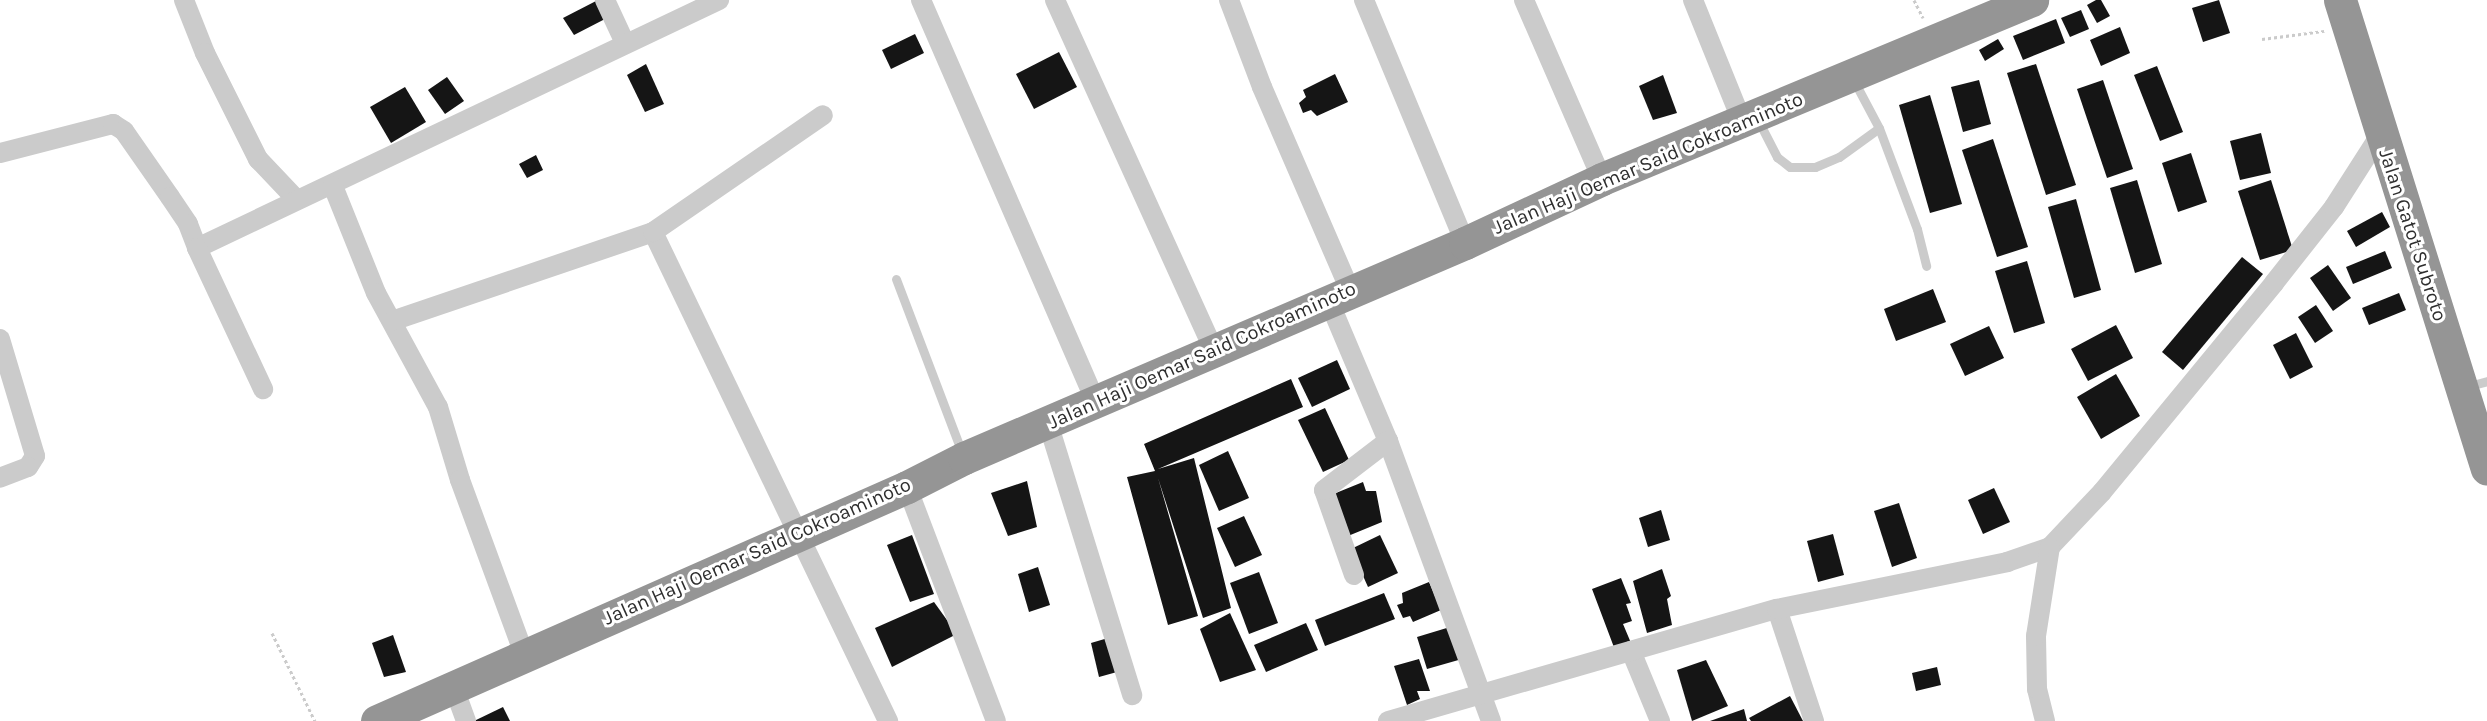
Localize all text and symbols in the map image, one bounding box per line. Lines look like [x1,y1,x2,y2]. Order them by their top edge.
street label: Jalan Haji Oemar Said Cokroaminoto [1490,87,1806,239]
street label: Jalan Gatot Subroto [2374,146,2452,324]
street label: Jalan Haji Oemar Said Cokroaminoto [1044,276,1360,434]
street label: Jalan Haji Oemar Said Cokroaminoto [599,472,915,630]

